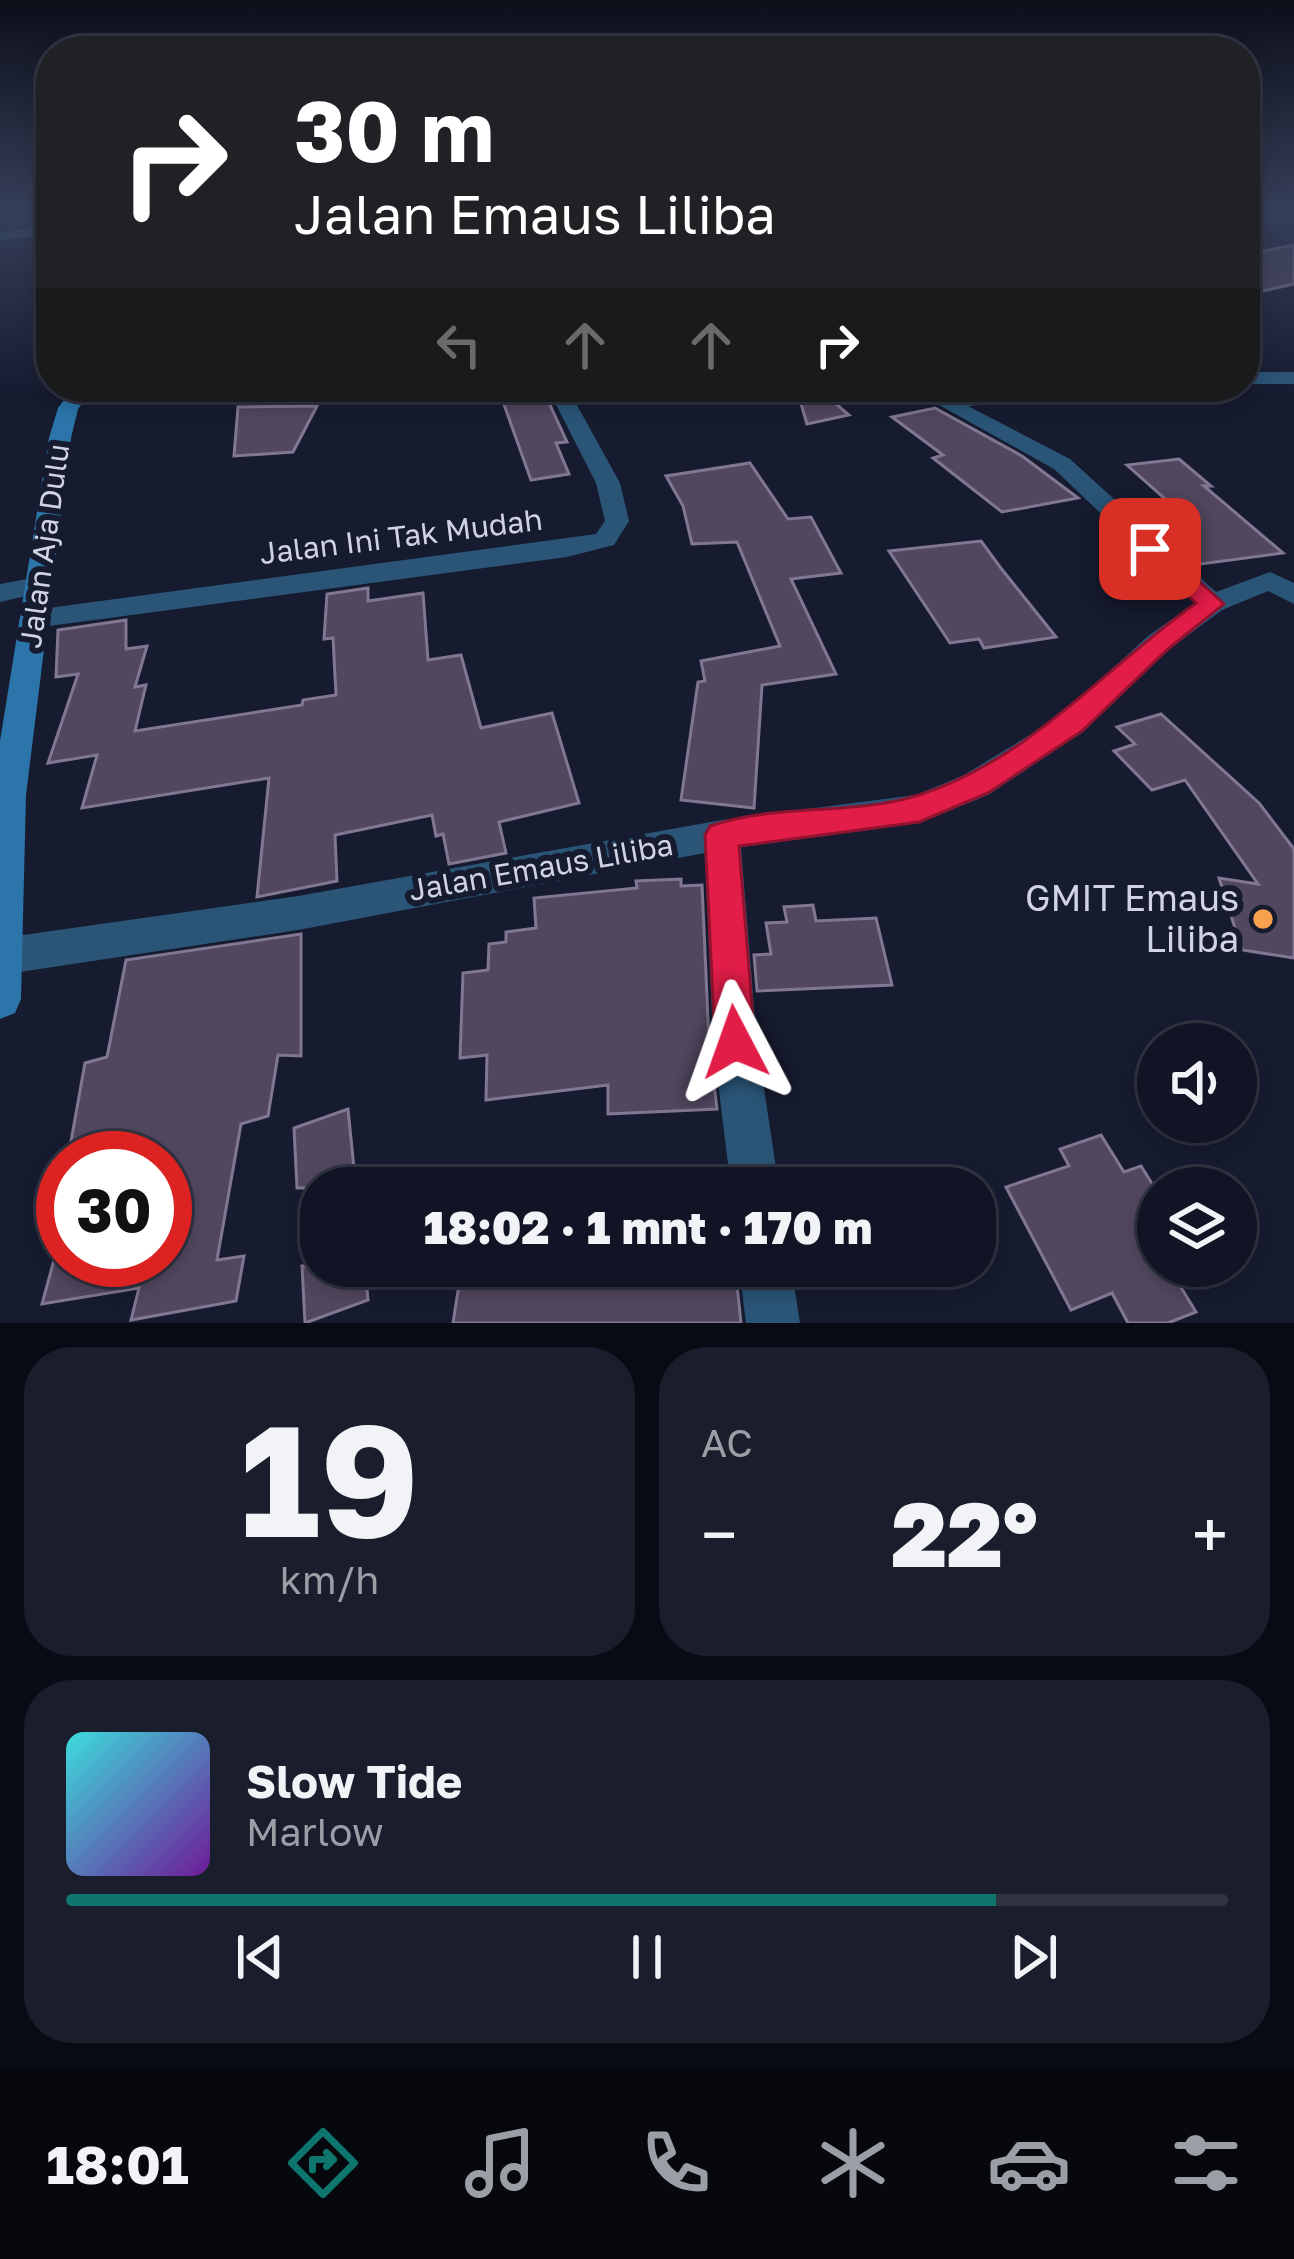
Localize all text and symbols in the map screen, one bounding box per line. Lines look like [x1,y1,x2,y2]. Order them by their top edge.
text: 30 m [294,80,494,180]
icon: right [96,84,252,240]
text: Jalan Emaus Liliba [294,181,776,246]
icon: left [426,312,492,378]
icon: ahead [552,312,618,378]
icon: ahead [678,312,744,378]
icon: right [804,312,870,378]
street label: Jalan Aja Dulu [12,442,76,650]
pin [1099,498,1201,600]
street label: Jalan Ini Tak Mudah [257,501,544,571]
icon: arrive [1117,516,1183,582]
street label: Jalan Emaus Liliba [406,826,676,908]
place label: GMIT Emaus Liliba [1025,876,1239,960]
marker: GMIT Emaus Liliba [1250,906,1276,932]
position arrow [672,979,798,1105]
map controls [1137,1023,1257,1287]
button: sound [1137,1023,1257,1143]
speed limit sign: 30 [36,1131,192,1287]
button: layers [1137,1167,1257,1287]
text: 18:02 · 1 mnt · 170 m [424,1200,872,1254]
text: 19 [240,1384,419,1571]
text: AC [701,1419,753,1466]
text: 22° [891,1479,1038,1587]
text: − [701,1494,737,1574]
text: + [1192,1494,1228,1574]
text: km/h [280,1556,379,1603]
text: Slow Tide [246,1754,462,1808]
text: Marlow [246,1808,383,1855]
icon: previous [227,1924,293,1990]
icon: pause [614,1924,680,1990]
icon: next [1001,1924,1067,1990]
icon: directions [281,2121,365,2205]
icon: music [458,2121,542,2205]
icon: phone [634,2121,718,2205]
icon: climate [811,2121,895,2205]
icon: car [987,2121,1071,2205]
icon: filters [1164,2121,1248,2205]
text: 18:01 [46,2131,189,2196]

